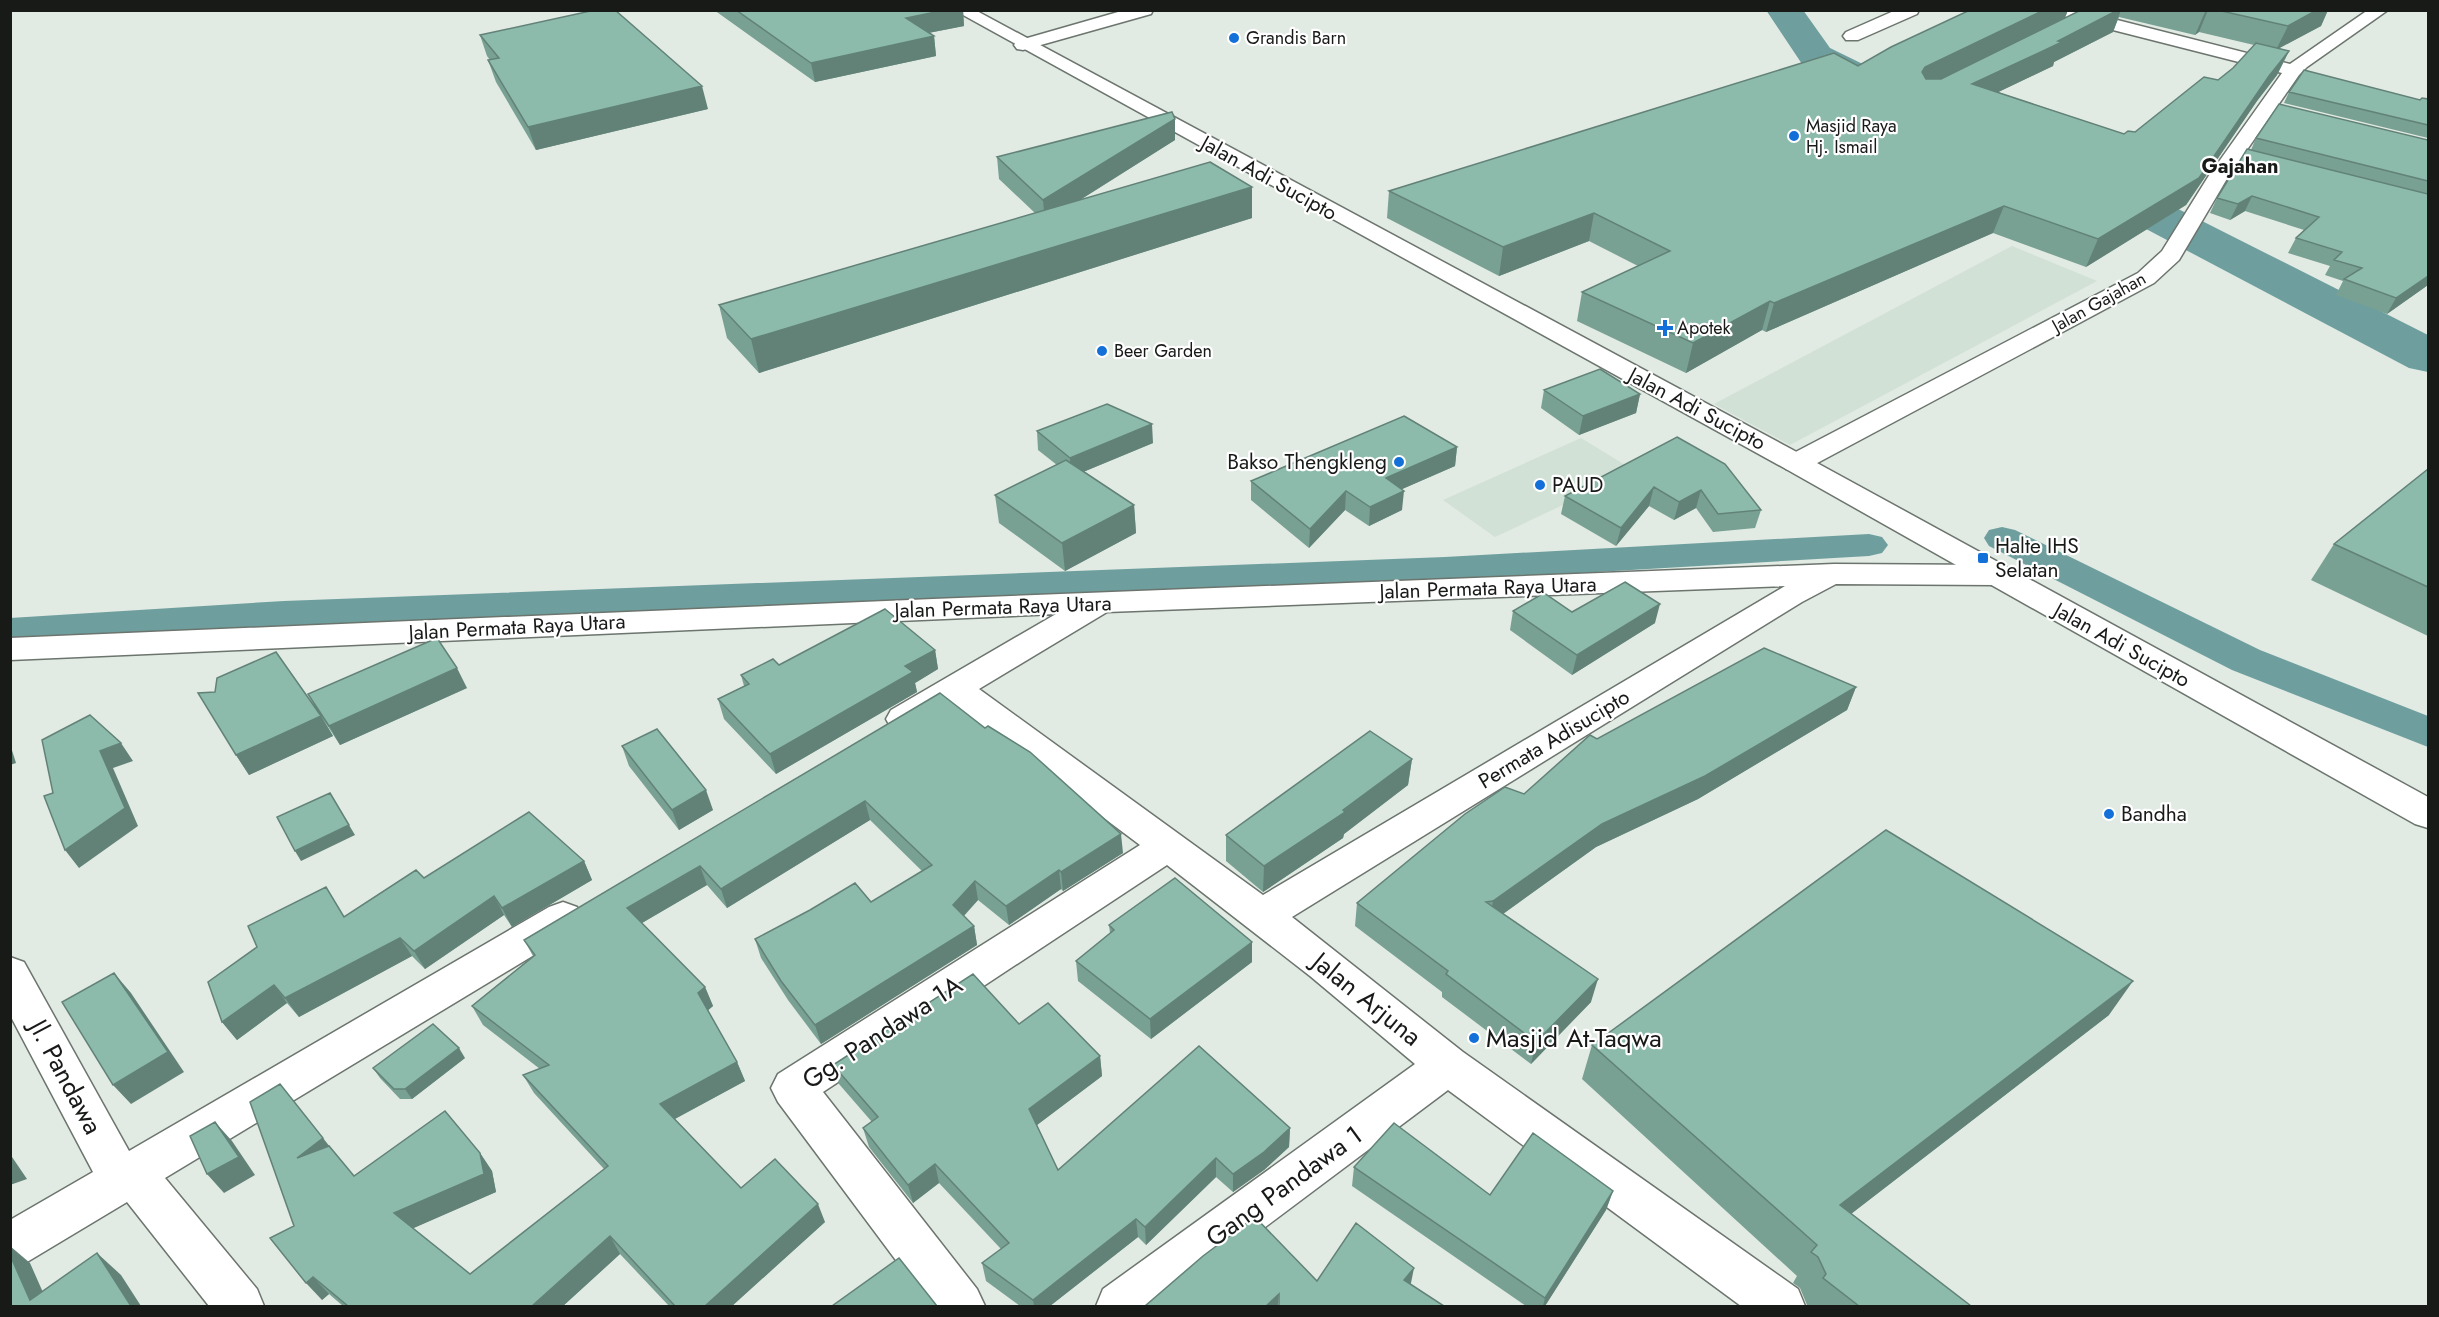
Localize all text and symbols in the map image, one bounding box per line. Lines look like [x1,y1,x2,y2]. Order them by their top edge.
place label: Grandis Barn [1246,25,1346,51]
marker: Grandis Barn [1227,31,1241,45]
place label: Masjid Raya Hj. Ismail [1806,113,1897,160]
street label: Jalan Adi Sucipto [1193,127,1343,228]
marker: Masjid Raya Hj. Ismail [1787,129,1801,143]
district label: Gajahan [2202,152,2278,181]
street label: Jalan Gajahan [2045,265,2151,340]
place label: Apotek [1677,315,1731,341]
marker: Apotek [1658,321,1672,335]
place label: Beer Garden [1114,338,1212,364]
marker: Beer Garden [1095,344,1109,358]
street label: Jalan Adi Sucipto [1620,359,1771,458]
place label: Bakso Thengkleng [1227,447,1387,477]
marker: Bakso Thengkleng [1392,455,1406,469]
place label: PAUD [1552,470,1603,500]
marker: PAUD [1533,478,1547,492]
place label: Halte IHS Selatan [1995,531,2079,585]
marker: Halte IHS Selatan [1976,551,1990,565]
street label: Jalan Permata Raya Utara [1376,569,1597,607]
street label: Jalan Permata Raya Utara [891,588,1112,626]
street label: Jalan Adi Sucipto [2046,594,2196,695]
street label: Jalan Permata Raya Utara [405,606,626,648]
street label: Permata Adisucipto [1473,682,1635,796]
place label: Bandha [2121,799,2187,829]
marker: Bandha [2102,807,2116,821]
street label: Jalan Arjuna [1302,941,1430,1055]
street label: Gg. Pandawa 1A [794,965,970,1098]
street label: Jl. Pandawa [19,1010,112,1141]
place label: Masjid At-Taqwa [1486,1019,1662,1057]
marker: Masjid At-Taqwa [1467,1031,1481,1045]
street label: Gang Pandawa 1 [1198,1116,1370,1256]

